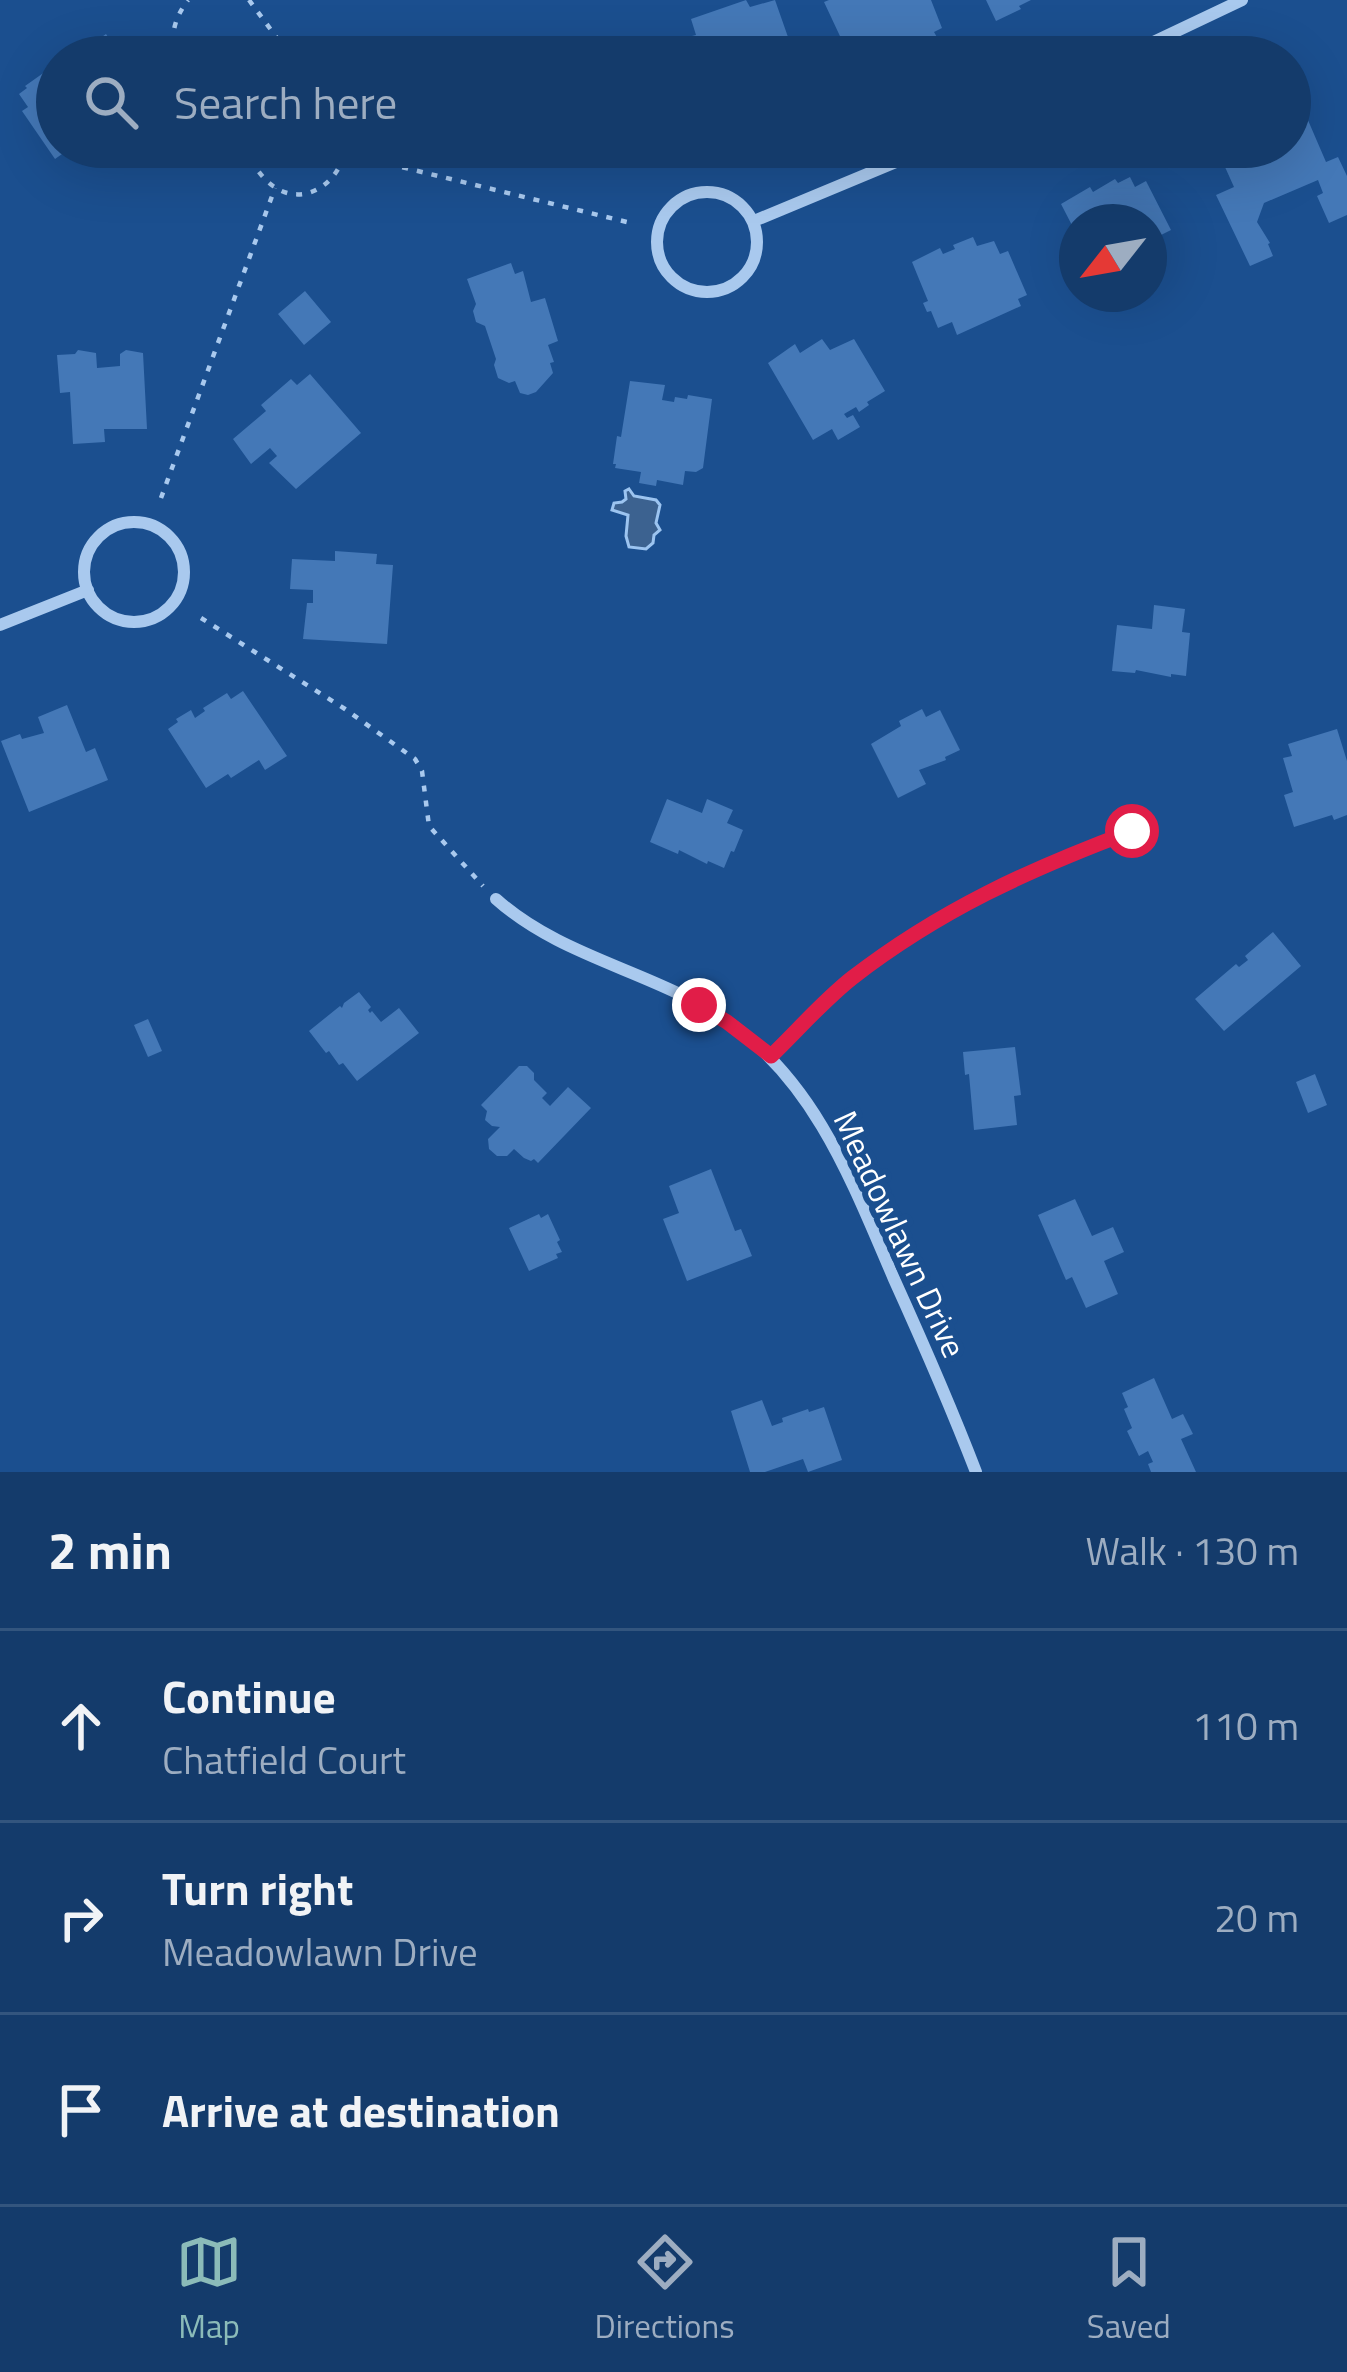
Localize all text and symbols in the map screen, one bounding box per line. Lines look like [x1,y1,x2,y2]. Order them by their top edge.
search box [36,36,1311,168]
text: Search here [174,68,397,136]
icon: search [78,69,144,135]
north arrow [1059,204,1167,312]
route start [1105,804,1159,858]
route end [672,978,726,1032]
street label: Meadowlawn Drive [821,1102,979,1366]
text: 2 min [48,1511,172,1589]
text: Walk · 130 m [1085,1521,1299,1580]
text: Continue [162,1662,336,1730]
icon: ahead [48,1693,114,1759]
text: 110 m [1192,1696,1299,1755]
text: Chatfield Court [162,1730,406,1789]
text: Turn right [162,1854,353,1922]
icon: right [48,1885,114,1951]
text: 20 m [1214,1888,1299,1947]
text: Meadowlawn Drive [162,1922,478,1981]
text: Arrive at destination [162,2076,560,2144]
icon: arrive [48,2077,114,2143]
tab: Map [176,2229,242,2351]
tab: Directions [595,2229,734,2351]
tab: Saved [1087,2229,1171,2351]

